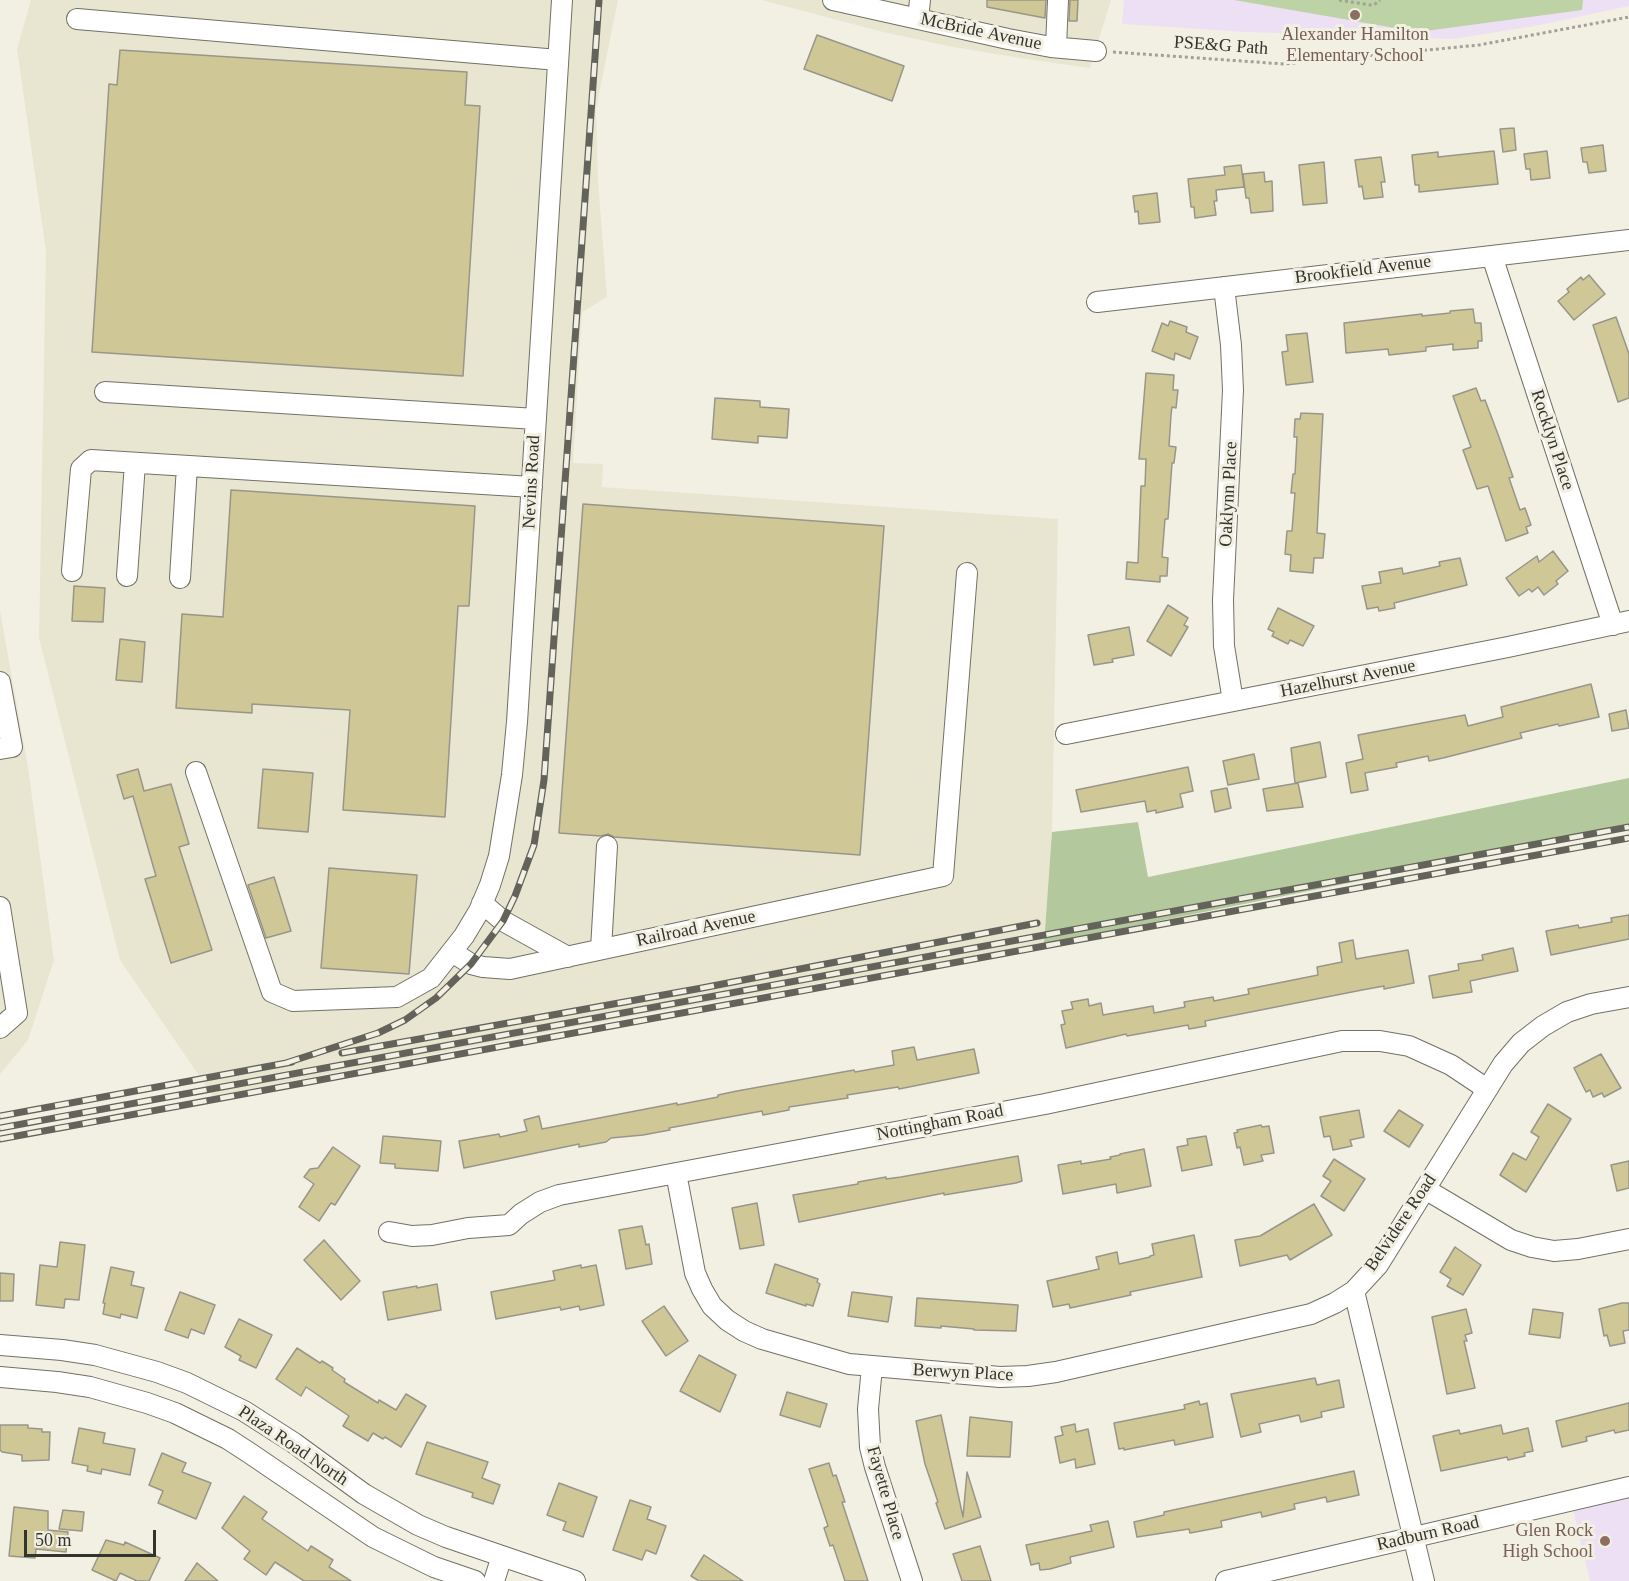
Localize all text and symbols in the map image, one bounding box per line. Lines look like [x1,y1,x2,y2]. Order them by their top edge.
marker: Alexander Hamilton Elementary School [1348,8,1362,22]
street label: McBride Avenue [919,9,1043,55]
place label: Alexander Hamilton Elementary School [1281,24,1429,66]
street label: PSE&G Path [1173,32,1269,60]
street label: Brookfield Avenue [1294,251,1432,289]
street label: Rocklyn Place [1526,387,1578,493]
street label: Nevins Road [519,435,545,529]
street label: Oaklynn Place [1215,441,1243,547]
street label: Hazelhurst Avenue [1279,655,1417,703]
street label: Railroad Avenue [635,906,757,952]
street label: Nottingham Road [875,1100,1005,1146]
street label: Belvidere Road [1361,1170,1441,1276]
street label: Berwyn Place [912,1360,1014,1386]
street label: Plaza Road North [234,1401,352,1491]
street label: Fayette Place [861,1444,909,1542]
street label: Radburn Road [1375,1512,1481,1556]
scale bar [27,1518,159,1556]
place label: Glen Rock High School [1502,1520,1593,1562]
text: 50 m [35,1530,72,1550]
marker: Glen Rock High School [1598,1534,1612,1548]

